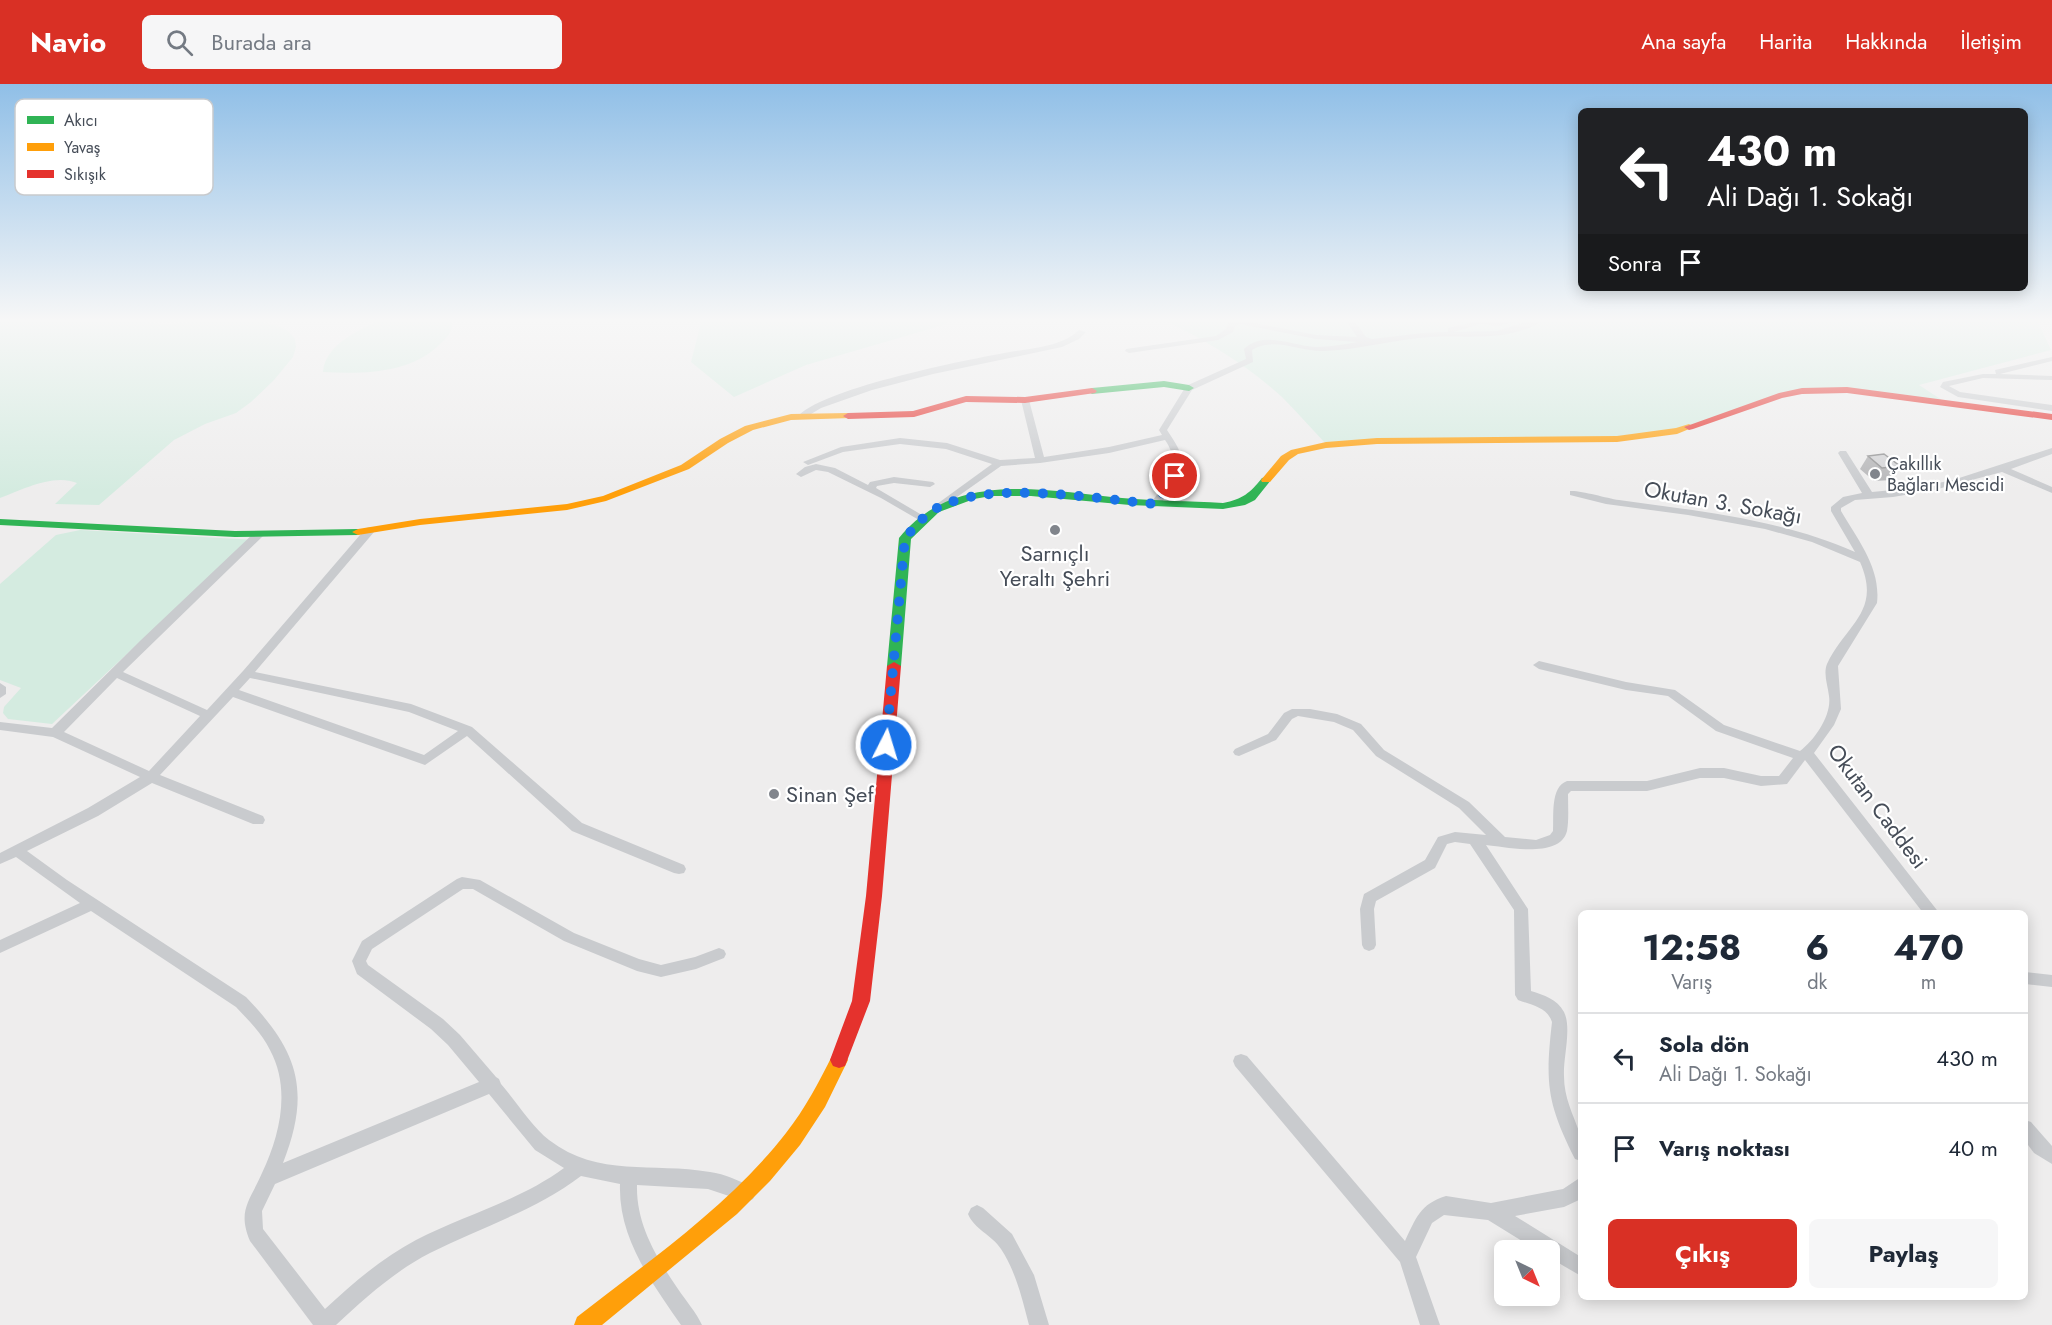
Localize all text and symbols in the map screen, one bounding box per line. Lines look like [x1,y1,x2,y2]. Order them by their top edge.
search box [142,15,562,69]
text: Navio [30,22,106,63]
icon: search [163,26,196,59]
text: Burada ara [211,26,312,58]
text: Ana sayfa [1641,27,1726,57]
text: Harita [1759,27,1812,57]
text: Hakkında [1845,27,1927,57]
text: İletişim [1960,27,2022,57]
legend [15,99,213,195]
text: Akıcı [64,109,98,132]
text: 430 m [1707,121,1837,182]
icon: left [1608,132,1686,210]
text: Yavaş [64,136,100,159]
text: Sıkışık [64,163,107,186]
text: Ali Dağı 1. Sokağı [1707,177,1913,216]
icon: arrive [1674,246,1707,279]
text: Sonra [1608,247,1662,279]
pin [1149,450,1200,501]
place label: Çakıllık Bağları Mescidi [1887,451,2004,498]
icon: arrive [1158,459,1191,492]
marker: Çakıllık Bağları Mescidi [1868,467,1882,481]
street label: Okutan 3. Sokağı [1641,472,1805,532]
marker: Sarnıçlı Yeraltı Şehri [1048,523,1062,537]
place label: Sarnıçlı Yeraltı Şehri [1000,537,1110,594]
position arrow [854,713,918,777]
street label: Okutan Caddesi [1820,737,1936,875]
place label: Sinan Şef [786,778,874,810]
marker: Sinan Şef [767,787,781,801]
text: 12:58 [1642,921,1741,973]
text: 6 [1805,921,1829,973]
text: 470 [1893,921,1964,973]
text: Varış [1671,968,1712,997]
text: dk [1807,968,1827,997]
text: m [1921,968,1936,997]
text: Sola dön [1659,1028,1749,1060]
icon: left [1608,1042,1641,1075]
text: 430 m [1936,1042,1998,1074]
text: Ali Dağı 1. Sokağı [1659,1060,1812,1089]
icon: arrive [1608,1132,1641,1165]
text: Varış noktası [1659,1132,1790,1164]
text: 40 m [1948,1132,1998,1164]
button: Çıkış [1608,1219,1797,1288]
button: Paylaş [1809,1219,1998,1288]
north arrow [1494,1240,1560,1306]
map controls [1494,1240,1560,1306]

